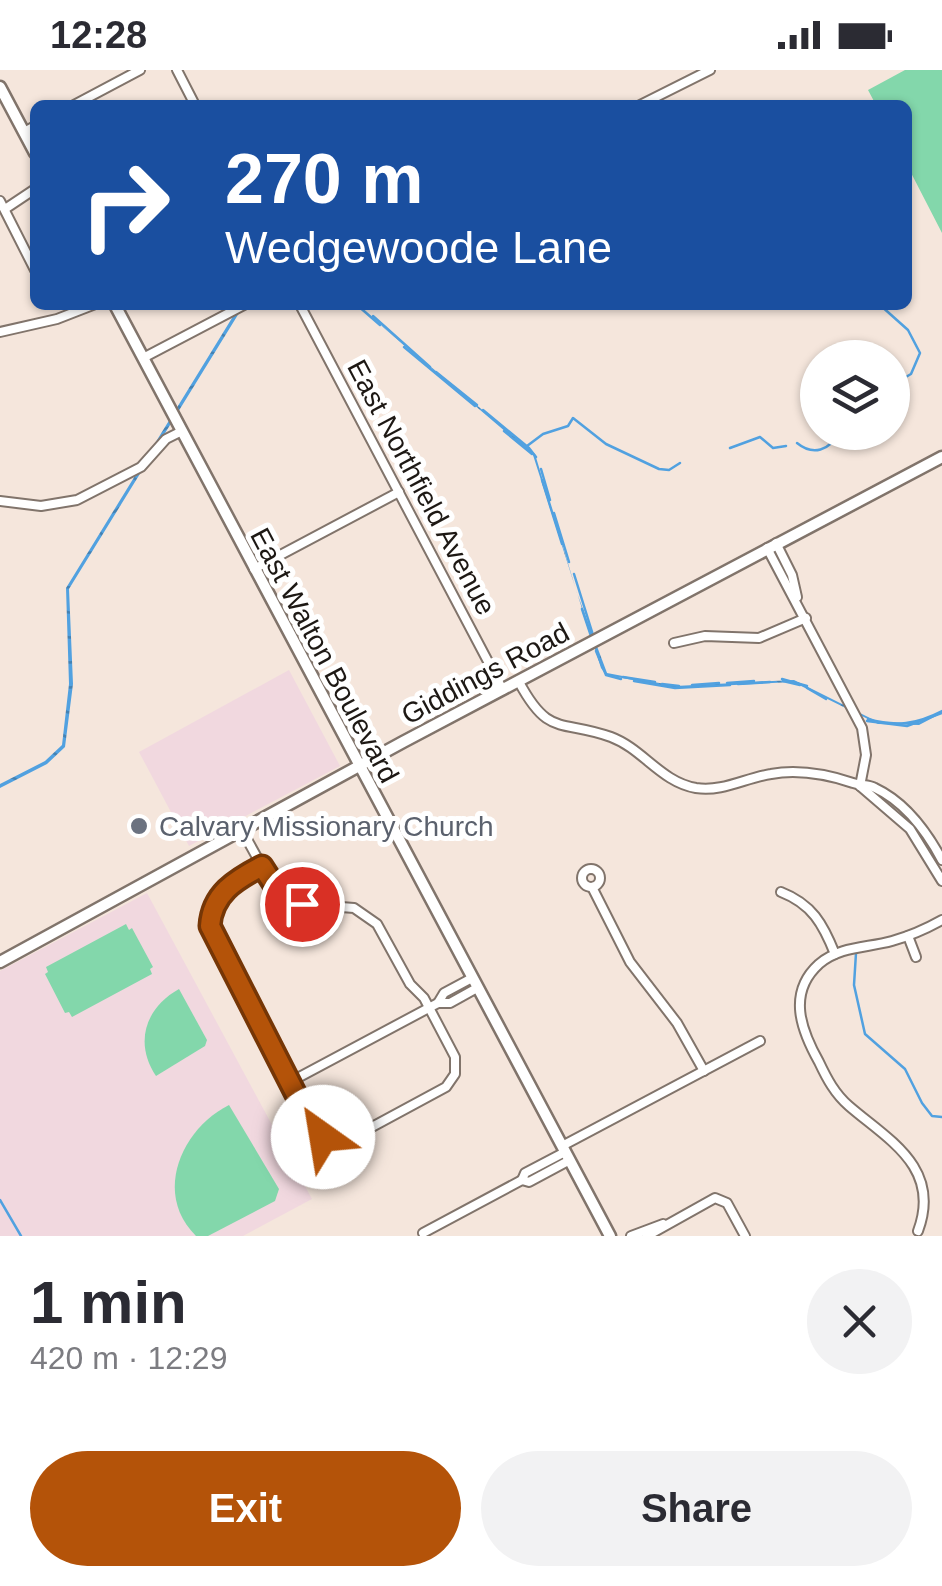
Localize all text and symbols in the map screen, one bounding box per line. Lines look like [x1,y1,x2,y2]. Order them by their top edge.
text: 12:28 [50,14,147,56]
icon: right [60,140,190,270]
text: 270 m [225,140,423,218]
text: Wedgewoode Lane [225,222,612,273]
map controls [800,340,910,450]
button: layers [800,340,910,450]
street label: East Northfield Avenue [341,354,502,620]
street label: East Walton Boulevard [244,523,405,788]
street label: Giddings Road [396,616,574,731]
place label: Calvary Missionary Church [159,811,494,842]
marker: Calvary Missionary Church [128,815,150,837]
pin [260,862,345,947]
icon: arrive [275,877,330,932]
position arrow [271,1085,375,1189]
text: 1 min [30,1269,187,1336]
button: close [807,1269,912,1374]
text: 420 m · 12:29 [30,1340,227,1376]
button: Exit [30,1451,461,1566]
button: Share [481,1451,912,1566]

